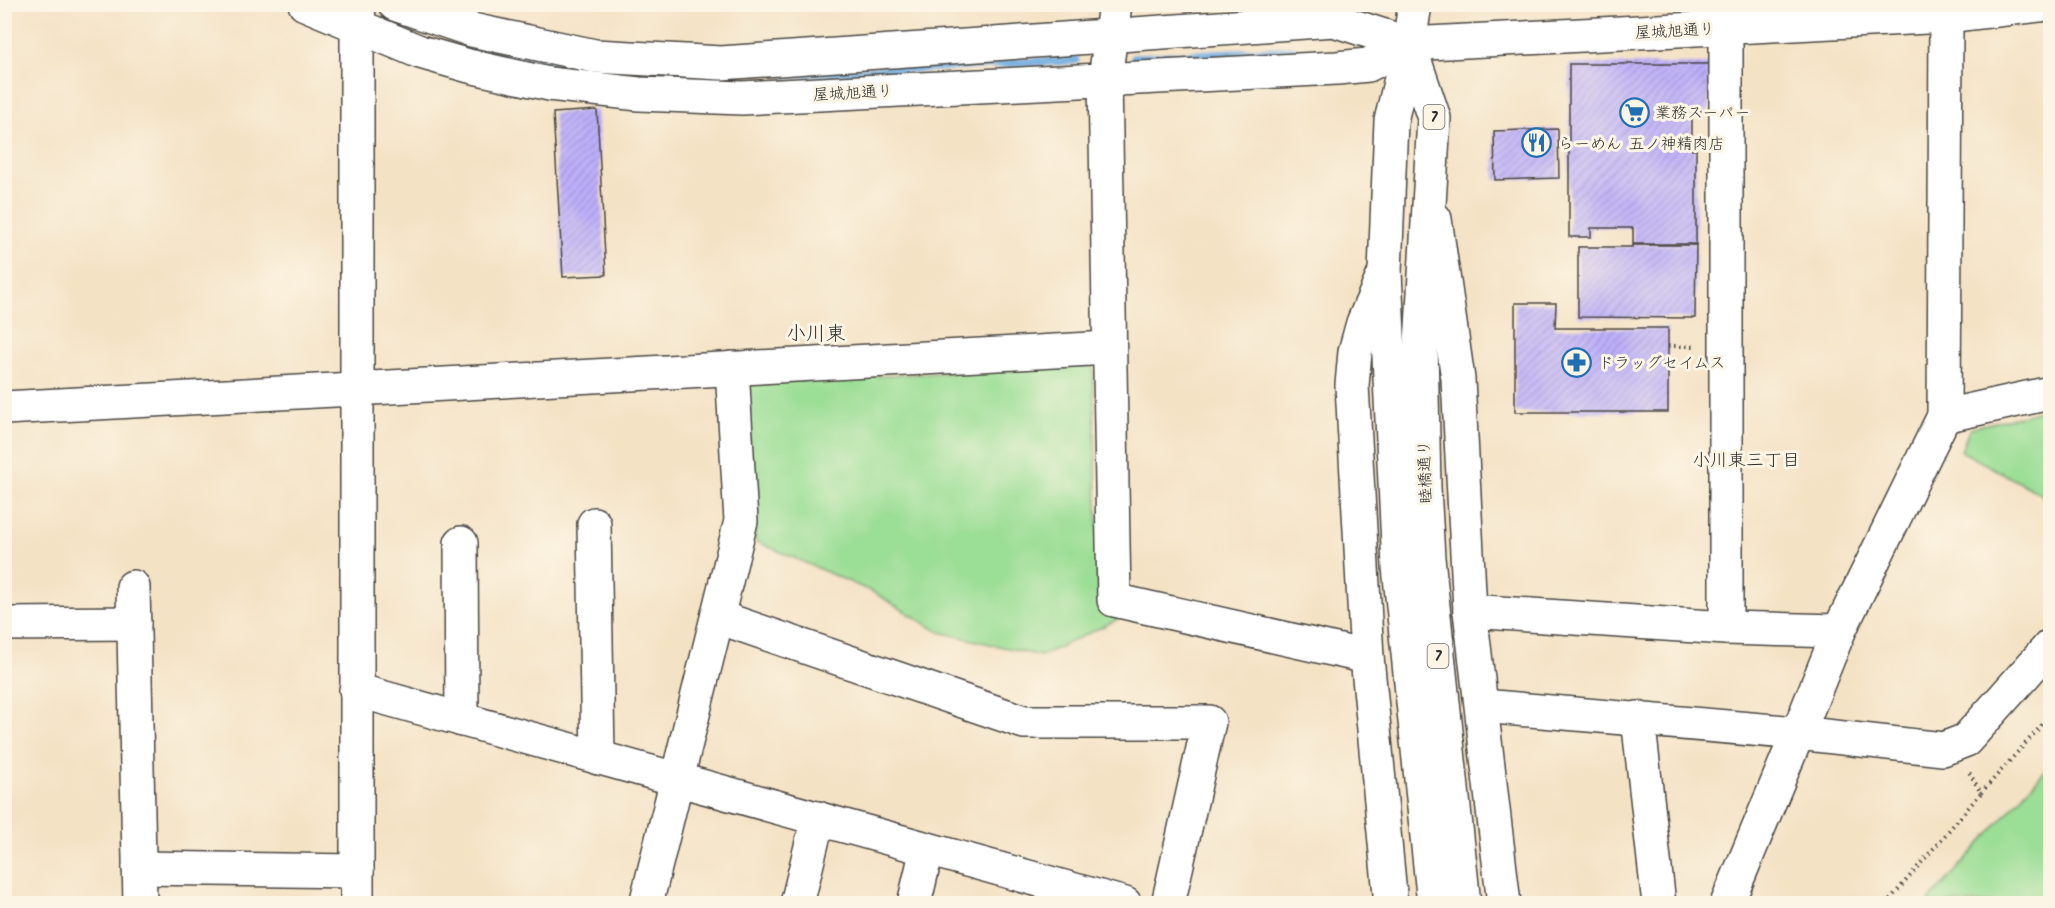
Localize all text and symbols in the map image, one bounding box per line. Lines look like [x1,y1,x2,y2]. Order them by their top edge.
street label: 屋城旭通り [1634,17,1716,46]
street label: 屋城旭通り [812,79,894,108]
supermarket icon: 業務スーパー [1618,96,1650,128]
place label: 業務スーパー [1655,101,1750,126]
road number: 7 [1424,105,1444,129]
restaurant icon: らーめん 五ノ神精肉店 [1521,127,1553,159]
place label: らーめん 五ノ神精肉店 [1558,132,1724,157]
district label: 小川東 [786,319,846,351]
pharmacy icon: ドラッグセイムス [1561,346,1593,378]
place label: ドラッグセイムス [1598,351,1725,376]
street label: 睦橋通り [1412,440,1439,504]
district label: 小川東三丁目 [1692,447,1800,476]
road number: 7 [1428,644,1448,668]

